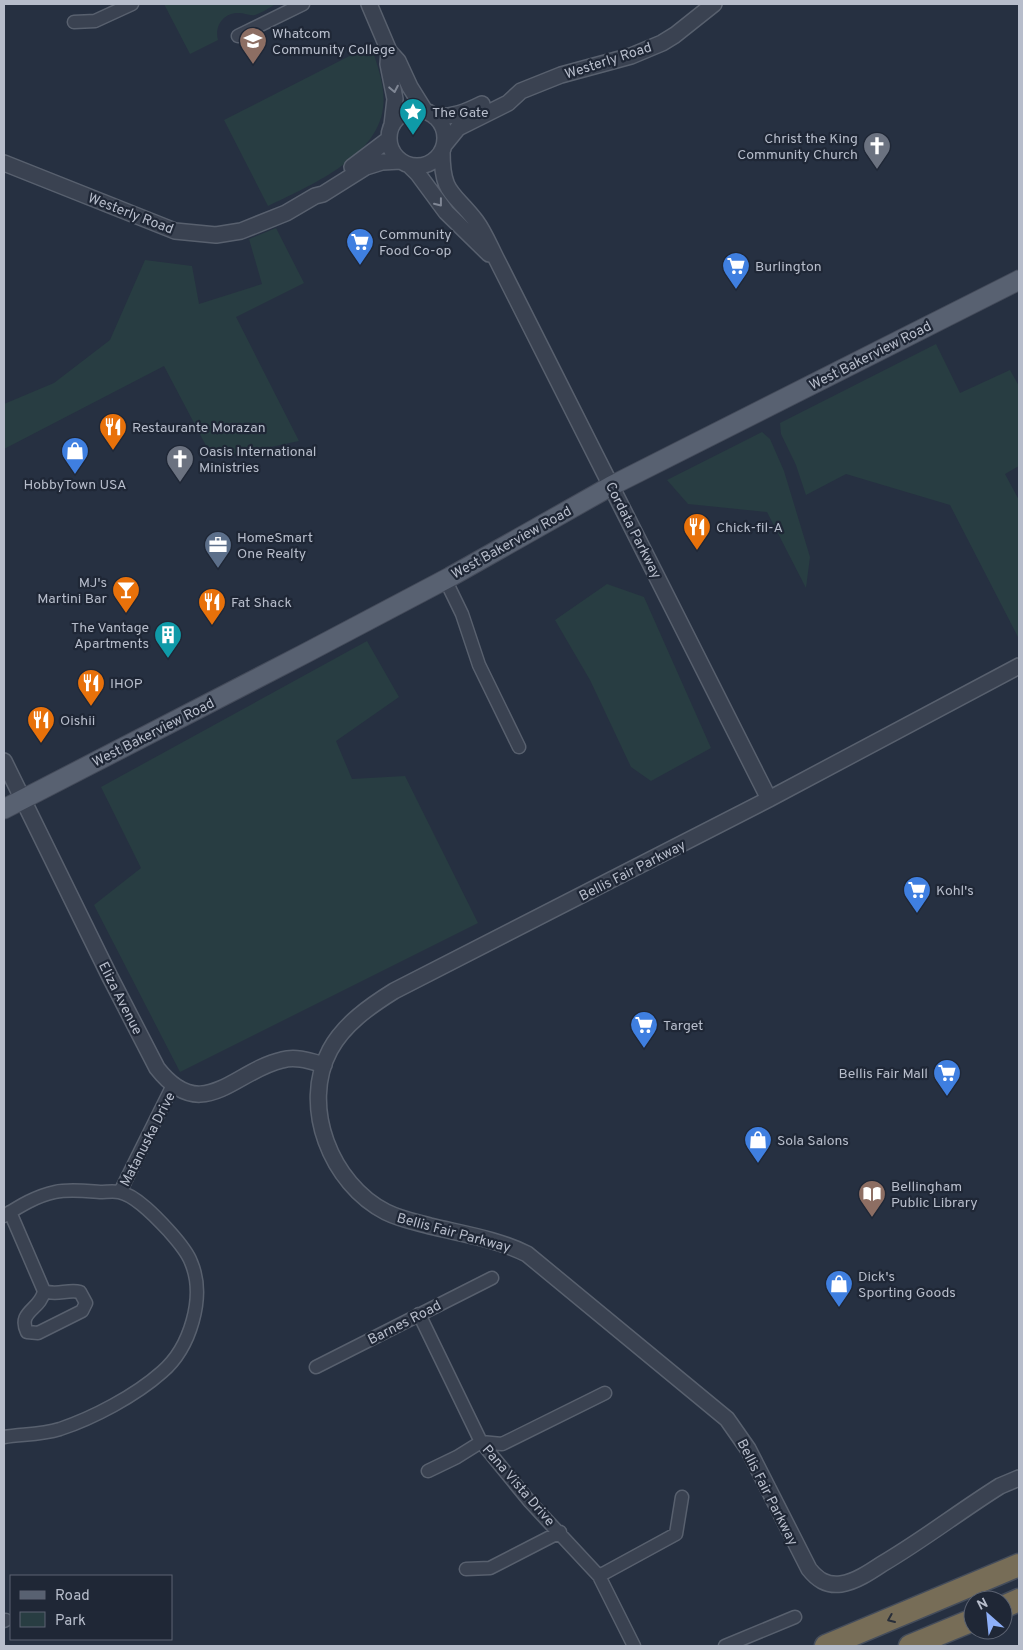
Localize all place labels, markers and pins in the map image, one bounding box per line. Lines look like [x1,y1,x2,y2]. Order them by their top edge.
school or university icon: Whatcom Community College [238,26,268,65]
place label: Whatcom Community College [272,26,395,59]
place icon: The Gate [398,97,428,136]
place label: The Gate [432,105,489,122]
place label: Christ the King Community Church [737,131,858,164]
church icon: Christ the King Community Church [862,131,892,170]
supermarket icon: Community Food Co-op [345,227,375,266]
place label: Community Food Co-op [379,227,452,260]
supermarket icon: Burlington [721,251,751,290]
place label: Burlington [755,259,822,276]
restaurant icon: Restaurante Morazan [98,412,128,451]
place label: Restaurante Morazan [132,420,266,437]
shop icon: HobbyTown USA [60,436,90,475]
church icon: Oasis International Ministries [165,444,195,483]
place label: Oasis International Ministries [199,444,317,477]
place label: HobbyTown USA [23,477,127,494]
restaurant icon: Chick-fil-A [682,512,712,551]
place label: Chick-fil-A [716,520,783,537]
office icon: HomeSmart One Realty [203,530,233,569]
place label: HomeSmart One Realty [237,530,313,563]
place label: MJ's Martini Bar [37,575,108,608]
bar icon: MJ's Martini Bar [111,575,141,614]
restaurant icon: Fat Shack [197,587,227,626]
place label: Fat Shack [231,595,292,612]
place label: The Vantage Apartments [71,620,149,653]
building icon: The Vantage Apartments [153,620,183,659]
restaurant icon: IHOP [76,668,106,707]
place label: IHOP [110,676,143,693]
restaurant icon: Oishii [26,705,56,744]
place label: Oishii [60,713,95,730]
supermarket icon: Kohl's [902,875,932,914]
place label: Kohl's [936,883,974,900]
supermarket icon: Target [629,1010,659,1049]
place label: Target [663,1018,703,1035]
supermarket icon: Bellis Fair Mall [932,1058,962,1097]
place label: Bellis Fair Mall [838,1066,928,1083]
shop icon: Sola Salons [743,1125,773,1164]
place label: Sola Salons [777,1133,849,1150]
library icon: Bellingham Public Library [857,1179,887,1218]
place label: Bellingham Public Library [891,1179,978,1212]
shop icon: Dick's Sporting Goods [824,1269,854,1308]
place label: Dick's Sporting Goods [858,1269,956,1302]

